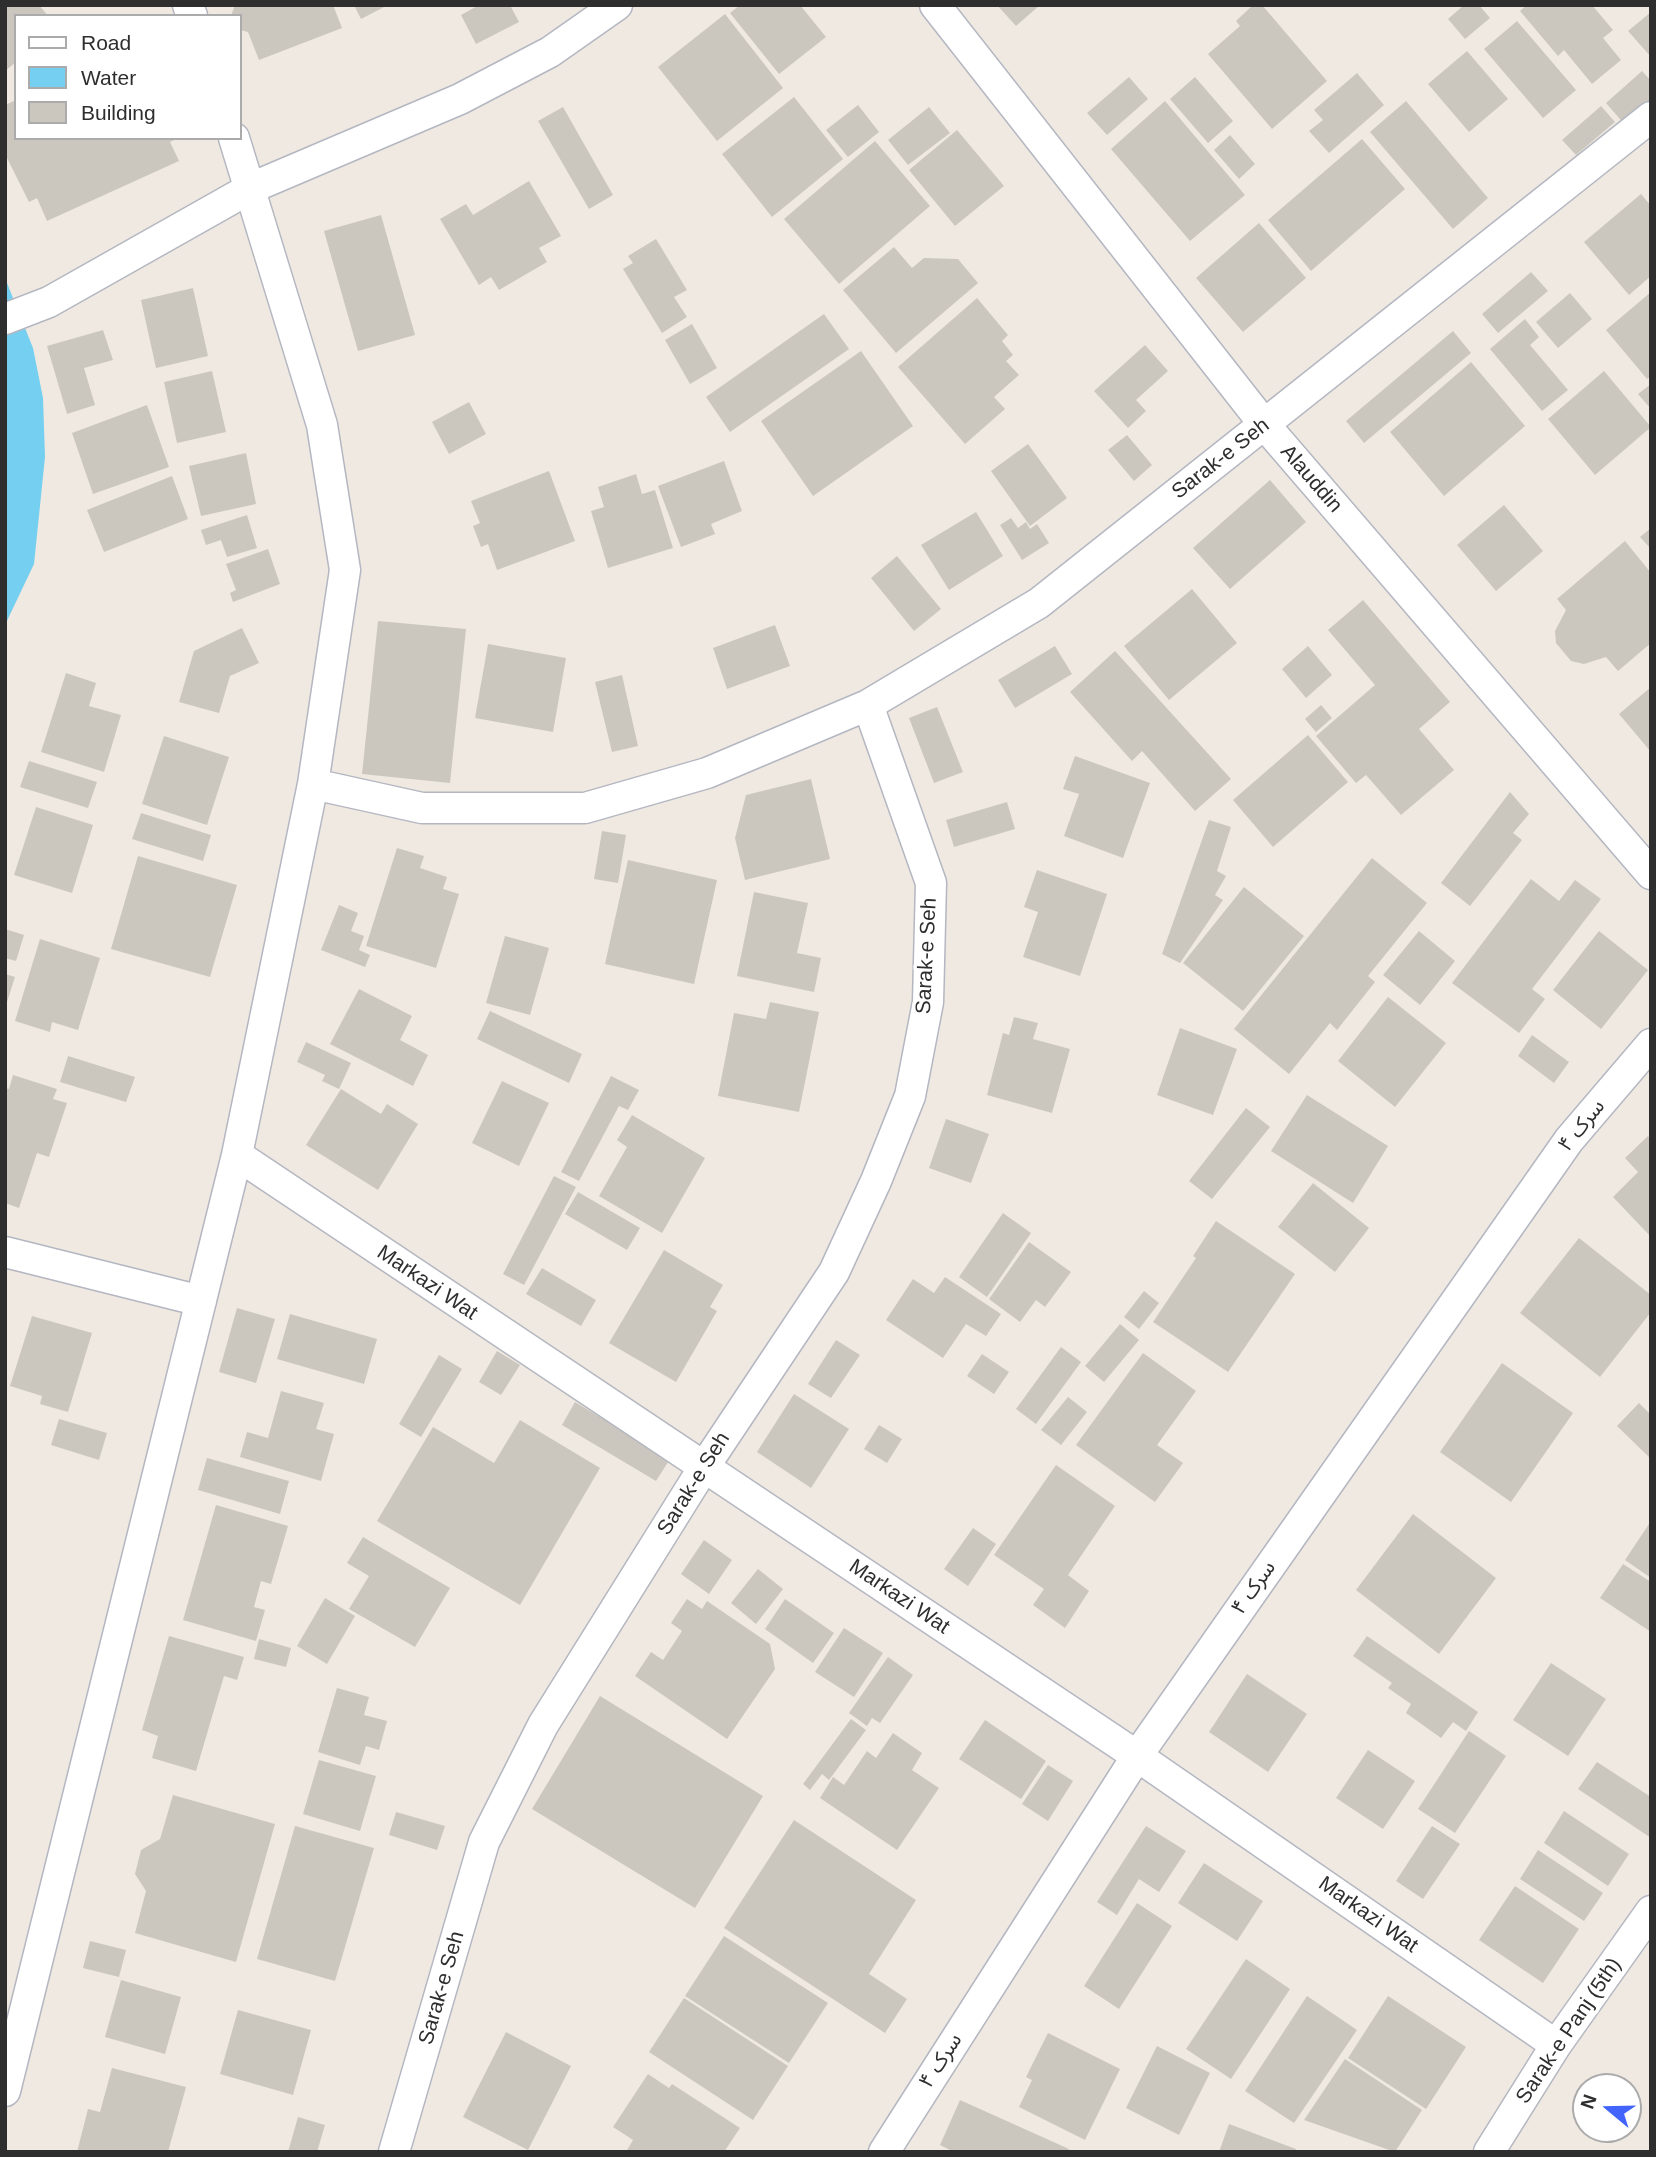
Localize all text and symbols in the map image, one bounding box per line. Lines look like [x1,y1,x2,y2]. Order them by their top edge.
legend [14,14,242,140]
text: Road [81,31,131,54]
text: Water [81,66,136,89]
text: Building [81,101,156,124]
street label: Sarak-e Seh [1167,413,1275,505]
street label: Alauddin [1275,440,1347,518]
street label: Sarak-e Seh [911,897,943,1015]
street label: سرک ۴ [1553,1095,1611,1157]
street label: Markazi Wat [372,1240,482,1326]
street label: Sarak-e Seh [652,1428,736,1540]
street label: Markazi Wat [844,1554,954,1640]
street label: سرک ۴ [1226,1556,1282,1620]
street label: Markazi Wat [1313,1871,1423,1959]
street label: Sarak-e Seh [414,1928,470,2048]
street label: Sarak-e Panj (5th) [1511,1953,1627,2109]
street label: سرک ۴ [914,2029,968,2093]
north arrow [1572,2073,1642,2143]
text: N [1576,2092,1601,2112]

